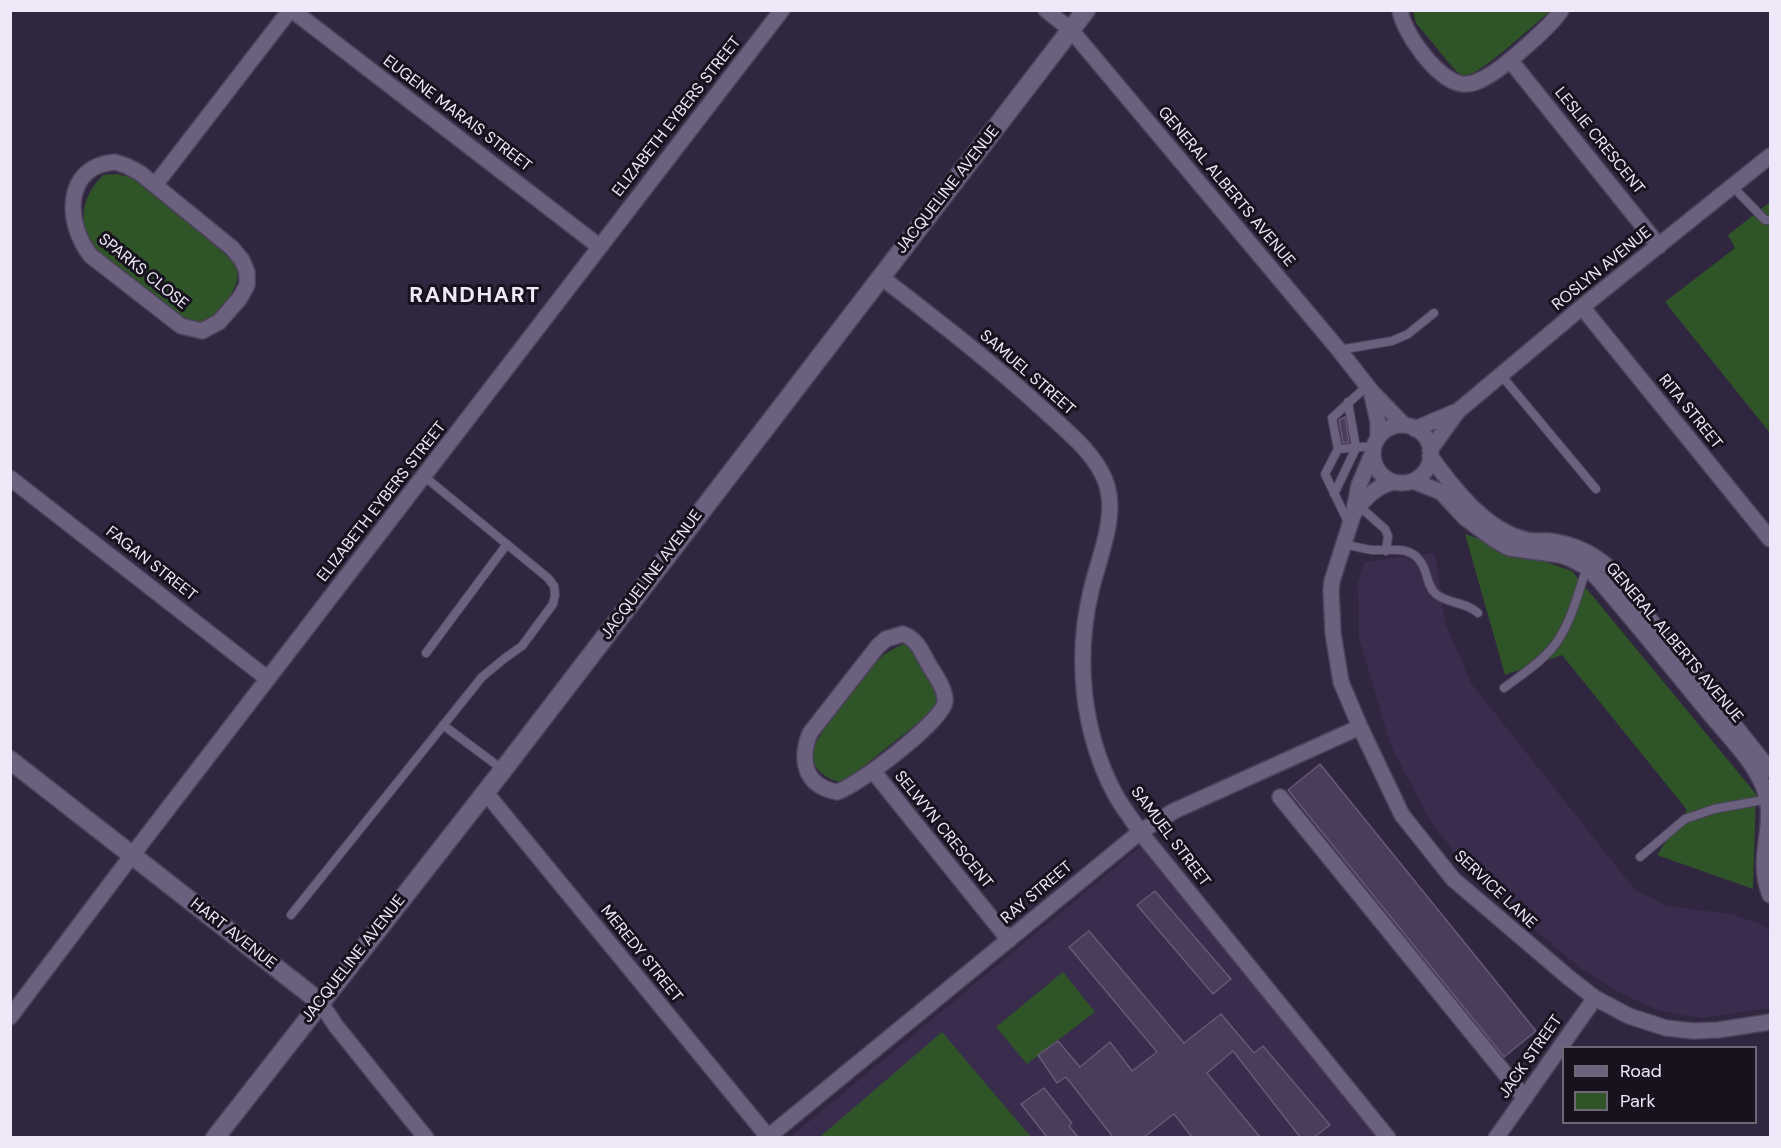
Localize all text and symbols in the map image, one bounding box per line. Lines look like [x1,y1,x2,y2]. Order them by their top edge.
street label: ELIZABETH EYBERS STREET [609,33,745,201]
street label: EUGENE MARAIS STREET [379,52,535,176]
street label: LESLIE CRESCENT [1550,84,1648,198]
street label: GENERAL ALBERTS AVENUE [1153,103,1299,271]
street label: JACQUELINE AVENUE [892,122,1004,258]
street label: ROSLYN AVENUE [1549,223,1655,315]
street label: SPARKS CLOSE [94,230,192,314]
district label: RANDHART [409,283,541,309]
street label: SAMUEL STREET [975,326,1079,420]
street label: RITA STREET [1654,371,1726,453]
street label: ELIZABETH EYBERS STREET [314,418,450,586]
street label: JACQUELINE AVENUE [597,507,707,643]
street label: FAGAN STREET [102,523,200,605]
street label: GENERAL ALBERTS AVENUE [1601,559,1747,727]
street label: SELWYN CRESCENT [890,767,996,893]
street label: SAMUEL STREET [1126,783,1214,891]
street label: SERVICE LANE [1450,847,1540,933]
street label: RAY STREET [997,858,1077,928]
street label: JACQUELINE AVENUE [298,891,410,1027]
street label: HART AVENUE [186,895,280,973]
street label: MEREDY STREET [596,902,686,1006]
street label: JACK STREET [1495,1012,1567,1102]
legend [1562,1046,1757,1124]
text: Road [1620,1059,1662,1083]
text: Park [1620,1089,1656,1113]

